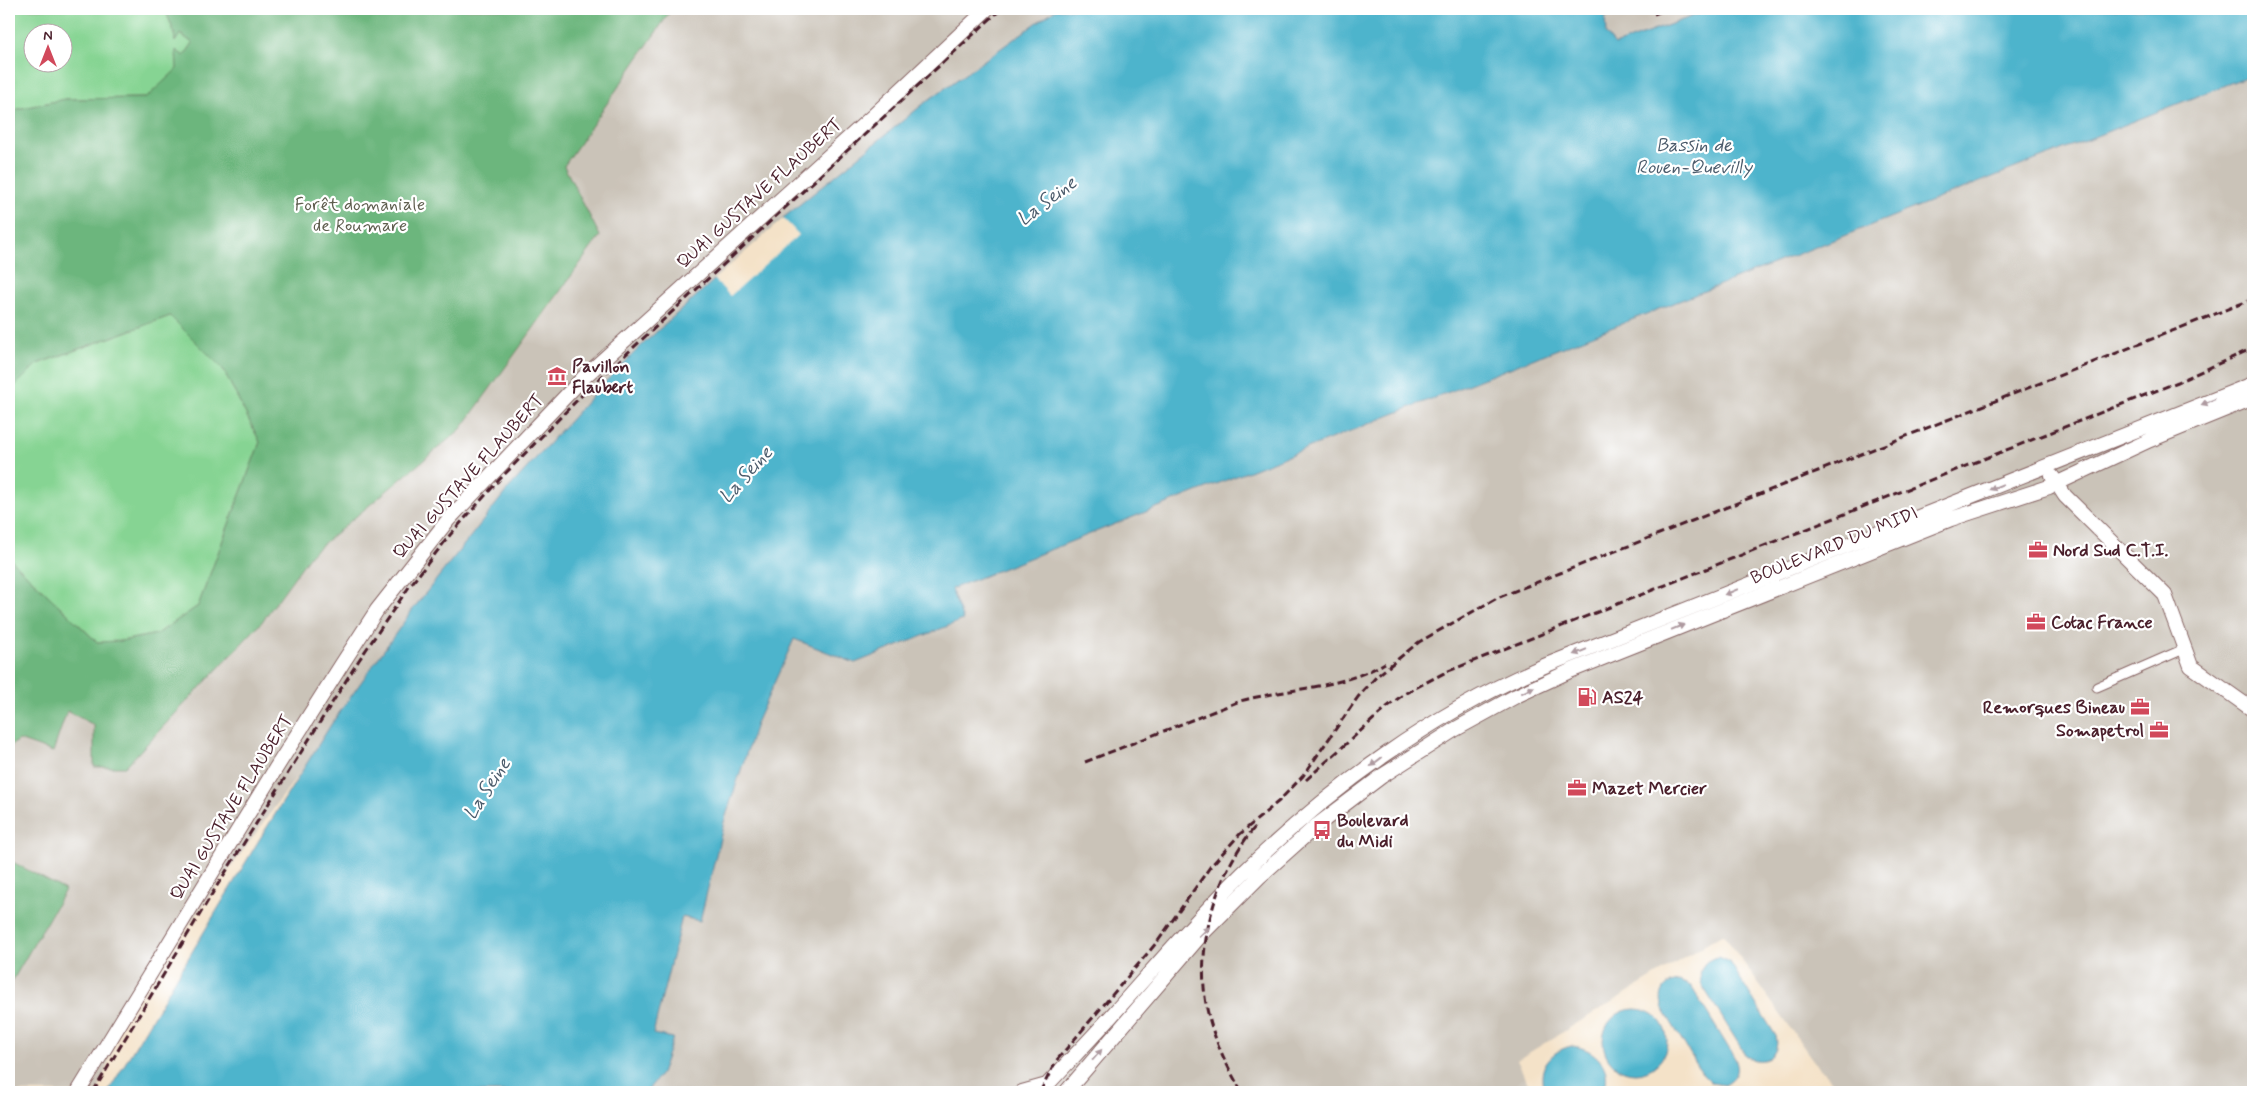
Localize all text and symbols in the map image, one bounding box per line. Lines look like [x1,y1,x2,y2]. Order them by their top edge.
north arrow [22,22,72,72]
text: N [43,27,53,45]
street label: QUAI GUSTAVE FLAUBERT [672,113,848,275]
water label: Bassin de Rouen-Quevilly [1636,133,1753,180]
water label: La Seine [1012,170,1082,232]
park label: Forêt domaniale de Roumare [295,193,425,238]
place label: Pavillon Flaubert [572,355,633,400]
museum icon: Pavillon Flaubert [546,365,568,387]
street label: QUAI GUSTAVE FLAUBERT [388,389,550,565]
one-way arrow [2201,399,2215,407]
water label: La Seine [714,441,779,509]
one-way arrow [1988,483,2003,491]
street label: BOULEVARD DU MIDI [1747,501,1922,590]
office icon: Nord Sud C.T.I. [2027,539,2049,561]
place label: Nord Sud C.T.I. [2053,539,2168,563]
one-way arrow [1723,588,1738,596]
office icon: Cotac France [2025,611,2047,633]
place label: Cotac France [2051,611,2153,635]
one-way arrow [1671,623,1685,631]
one-way arrow [1573,648,1587,656]
one-way arrow [1521,686,1535,694]
fuel station icon: AS24 [1576,686,1598,708]
place label: AS24 [1602,686,1644,710]
place label: Remorques Bineau [1983,696,2125,720]
office icon: Remorques Bineau [2129,696,2151,718]
street label: QUAI GUSTAVE FLAUBERT [165,710,299,905]
place label: Somapetrol [2056,719,2144,743]
office icon: Somapetrol [2148,719,2170,741]
water label: La Seine [458,753,517,824]
one-way arrow [1370,757,1383,767]
office icon: Mazet Mercier [1566,777,1588,799]
place label: Mazet Mercier [1592,777,1707,801]
place label: Boulevard du Midi [1337,809,1408,854]
bus stop icon: Boulevard du Midi [1311,819,1333,841]
one-way arrow [1198,927,1210,939]
one-way arrow [1091,1048,1102,1061]

